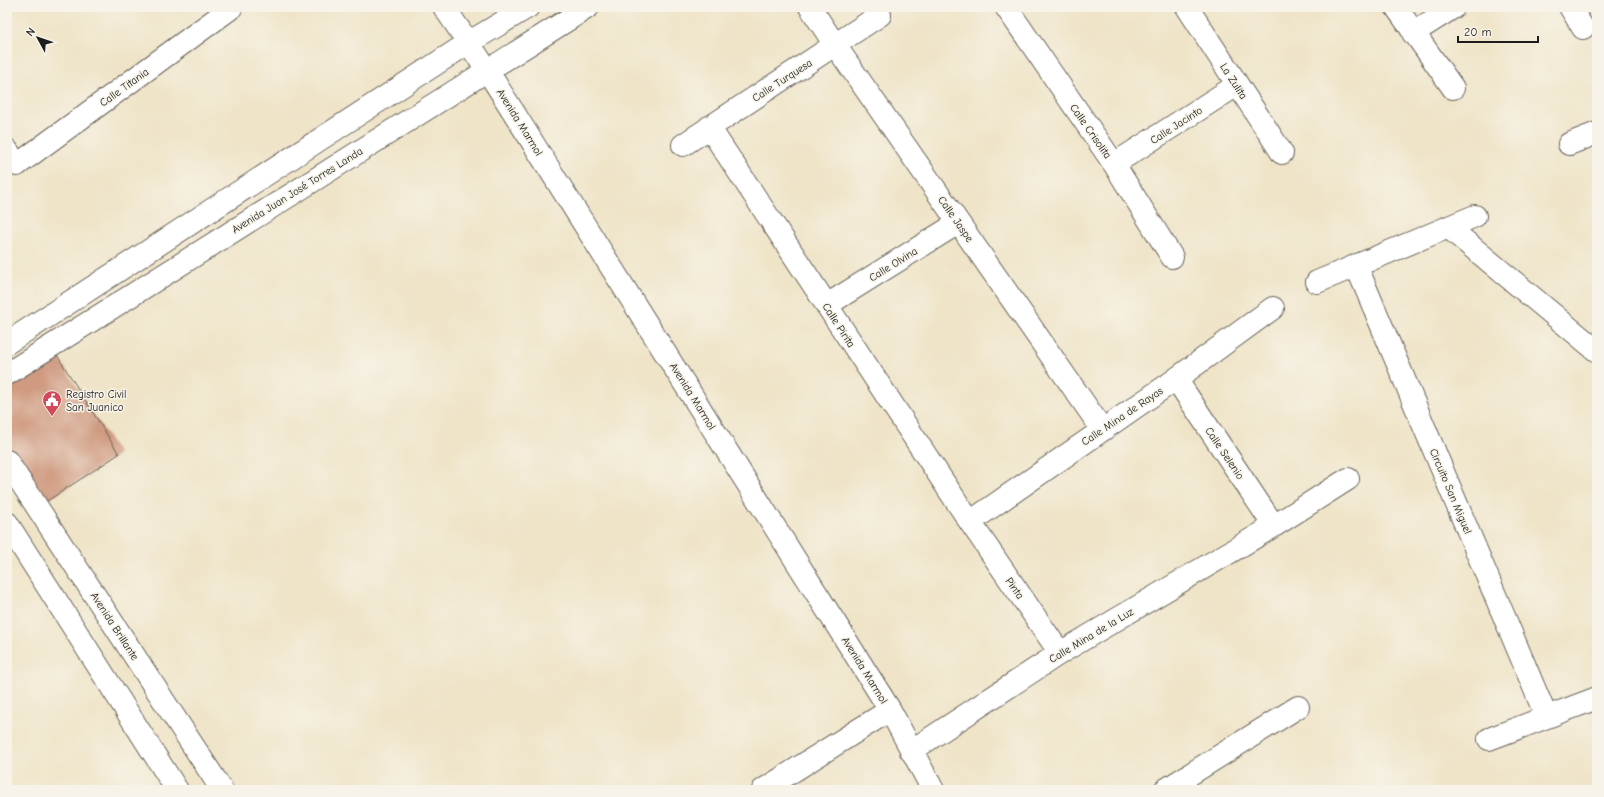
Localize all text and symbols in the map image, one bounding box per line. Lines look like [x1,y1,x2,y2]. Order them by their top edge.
north arrow [18,18,58,58]
scale bar [1458,18,1538,44]
text: N [23,25,38,39]
text: 20 m [1464,25,1492,39]
street label: Calle Turquesa [750,56,815,105]
street label: La Zulita [1217,61,1250,102]
street label: Calle Titania [97,65,151,110]
street label: Avenida Marmol [494,86,545,158]
street label: Calle Crisolita [1067,101,1114,161]
street label: Calle Jacinto [1148,104,1205,147]
street label: Avenida Juan José Torres Landa [229,145,365,236]
street label: Calle Jaspe [935,194,976,245]
street label: Calle Olvina [867,244,920,284]
street label: Calle Pirita [819,301,858,350]
street label: Avenida Marmol [667,360,718,432]
street label: Calle Mina de Rayas [1079,384,1166,449]
place label: Registro Civil San Juanico [66,388,126,414]
public building icon: Registro Civil San Juanico [41,389,63,417]
street label: Calle Selenio [1202,425,1247,482]
street label: Circuito San Miguel [1427,446,1474,536]
street label: Pinta [1003,575,1027,602]
street label: Avenida Brillante [88,590,142,663]
street label: Calle Mina de la Luz [1047,605,1136,666]
street label: Avenida Marmol [839,634,890,706]

